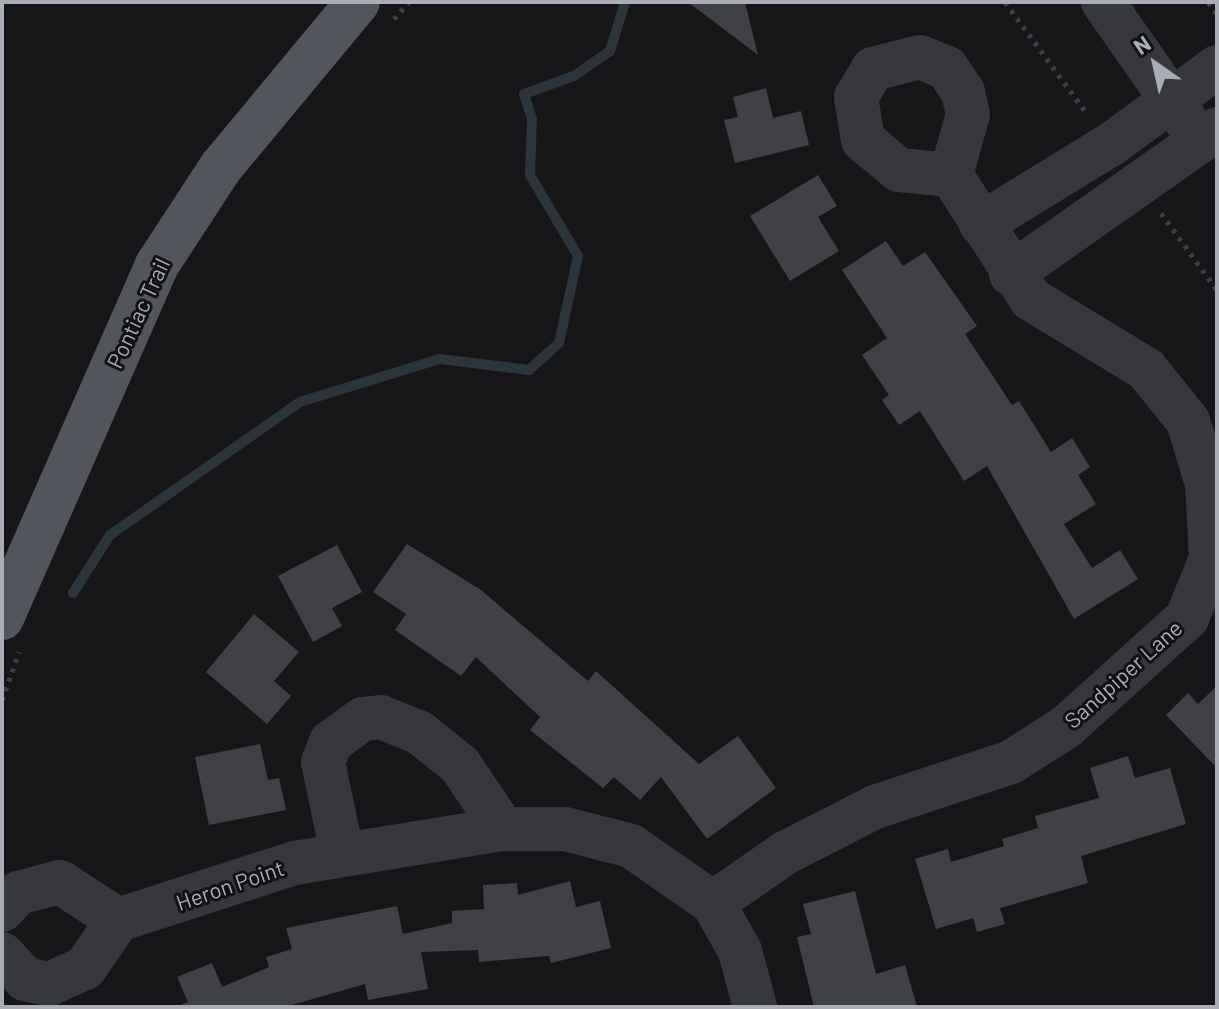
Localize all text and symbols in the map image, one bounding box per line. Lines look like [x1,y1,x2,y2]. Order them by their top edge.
north arrow [1115,24,1195,104]
text: N [1128,29,1155,59]
street label: Pontiac Trail [101,254,175,372]
street label: Sandpiper Lane [1059,614,1187,734]
street label: Heron Point [173,854,287,916]

